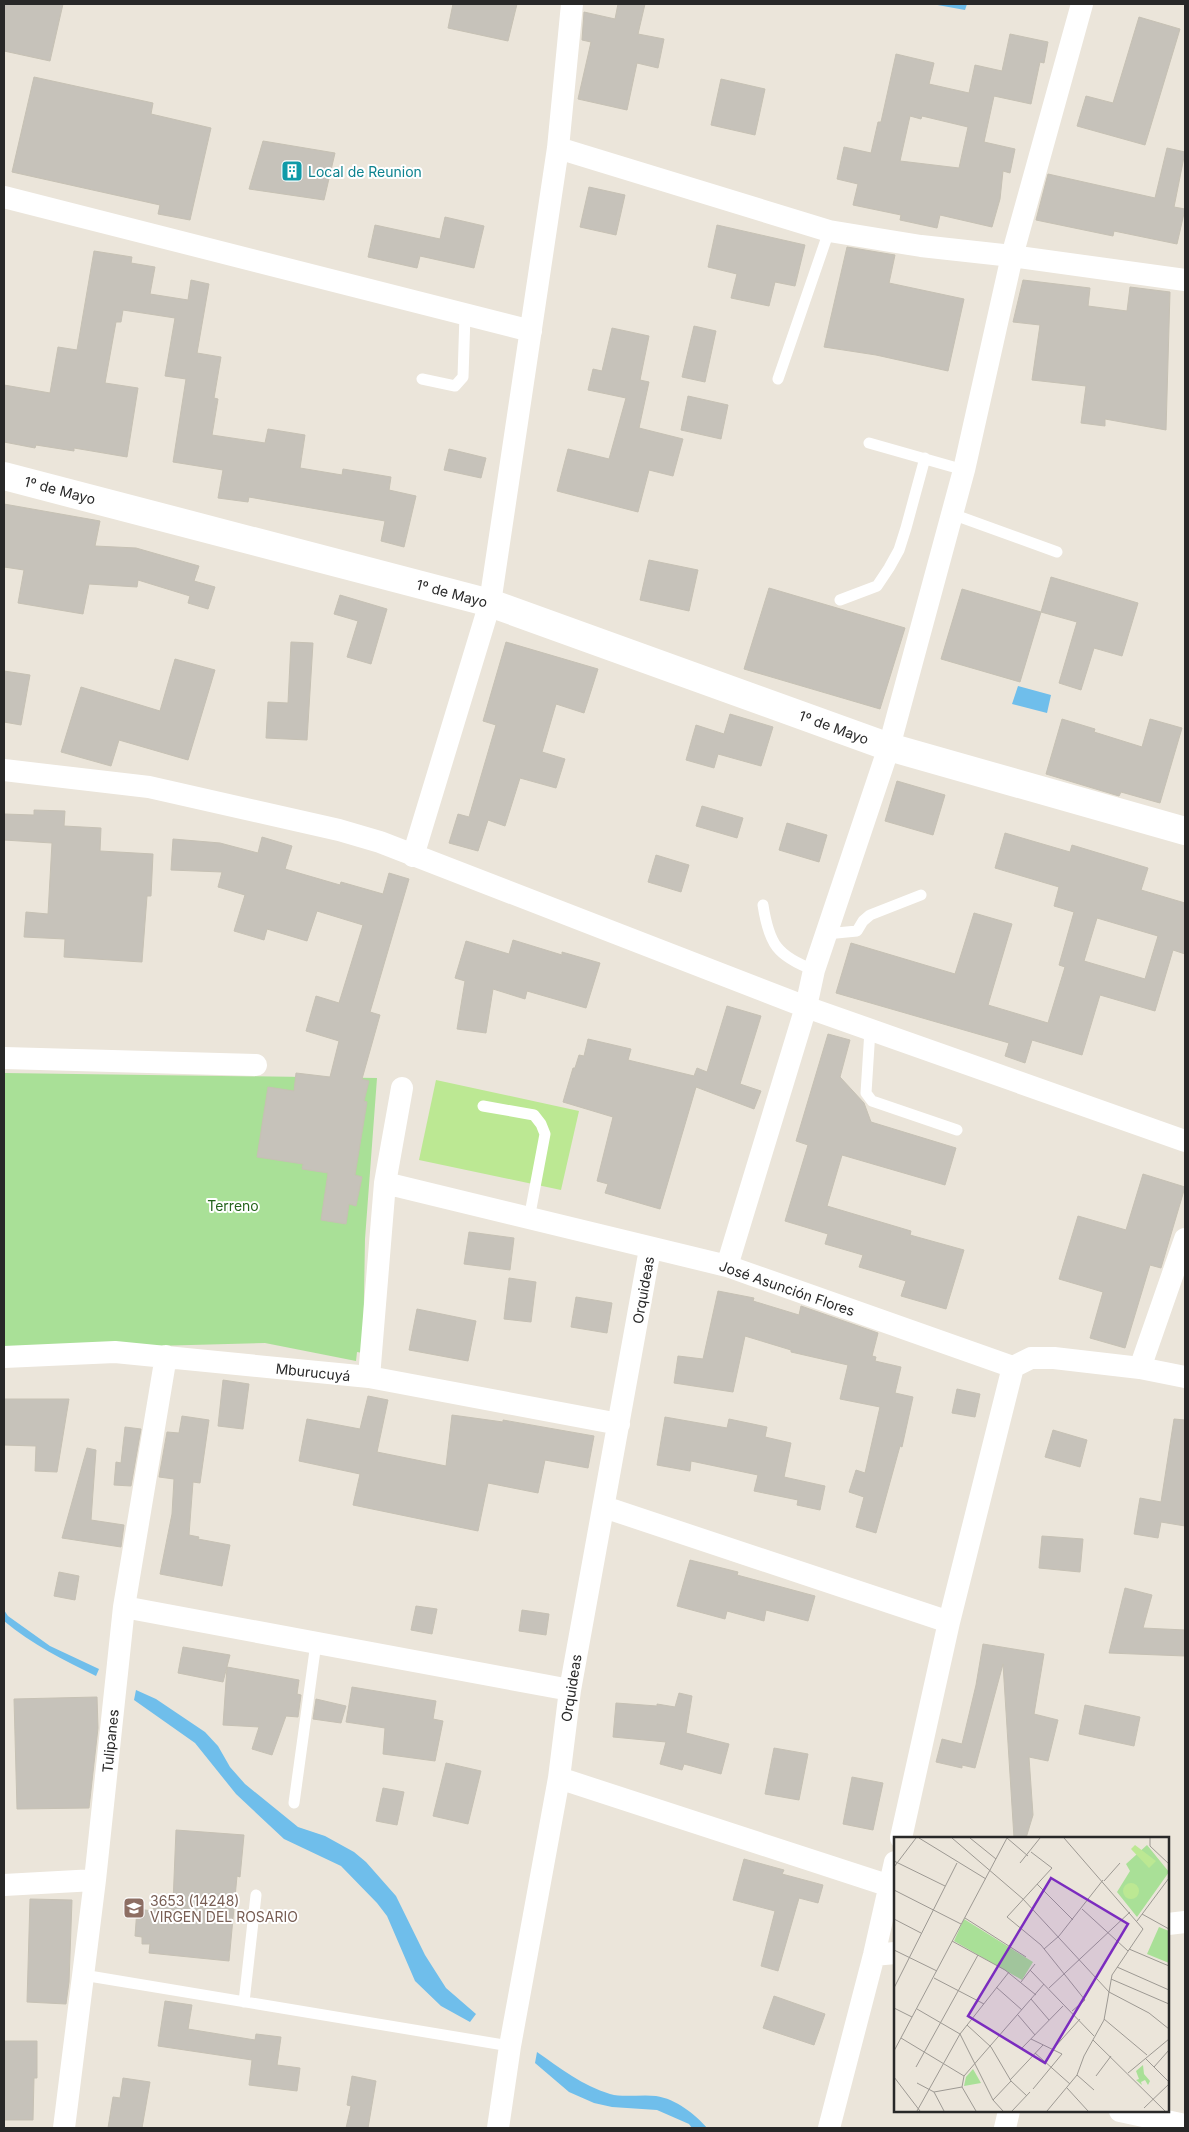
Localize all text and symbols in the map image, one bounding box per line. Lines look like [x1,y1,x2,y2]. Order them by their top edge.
building icon: Local de Reunion [280,159,304,183]
place label: Local de Reunion [308,163,422,180]
street label: 1º de Mayo [23,472,97,508]
street label: 1º de Mayo [415,575,489,611]
street label: 1º de Mayo [797,707,871,747]
park label: Terreno [207,1197,259,1214]
street label: Orquideas [629,1255,657,1325]
street label: José Asunción Flores [717,1257,857,1319]
street label: Mburucuyá [275,1360,351,1384]
street label: Orquideas [557,1653,585,1723]
street label: Tulipanes [98,1709,122,1773]
inset map [894,1837,1169,2112]
place label: 3653 (14248) VIRGEN DEL ROSARIO [150,1892,298,1925]
school or university icon: 3653 (14248) VIRGEN DEL ROSARIO [122,1896,146,1920]

